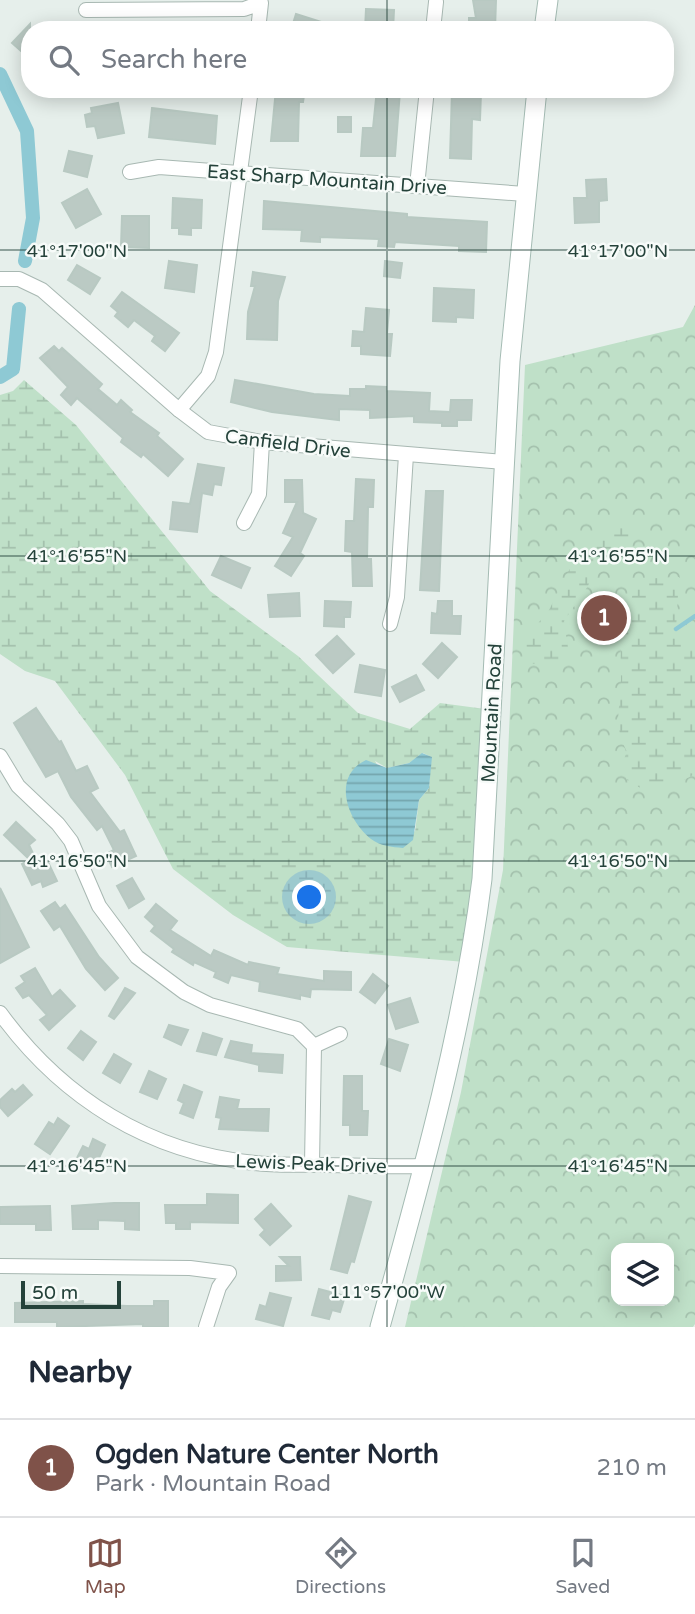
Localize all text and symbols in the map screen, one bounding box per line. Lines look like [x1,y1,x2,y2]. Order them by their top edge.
search box [21,21,674,98]
icon: search [45,41,83,79]
text: Search here [101,44,247,75]
street label: East Sharp Mountain Drive [206,161,448,199]
text: 41°17'00"N [27,240,127,262]
text: 41°17'00"N [568,240,668,262]
street label: Canfield Drive [224,425,352,463]
text: 41°16'55"N [27,545,127,567]
text: 41°16'55"N [568,545,668,567]
pin: 1 [581,592,627,644]
street label: Mountain Road [477,643,507,783]
text: 41°16'50"N [27,850,127,872]
text: 41°16'50"N [568,850,668,872]
your location [292,880,326,914]
street label: Lewis Peak Drive [235,1150,387,1178]
text: 41°16'45"N [27,1155,127,1177]
text: 41°16'45"N [568,1155,668,1177]
map controls [611,1243,674,1306]
button: layers [611,1243,674,1306]
scale bar [21,1278,121,1310]
text: 111°57'00"W [329,1281,445,1303]
text: 50 m [32,1282,78,1304]
text: Nearby [28,1354,132,1391]
text: Ogden Nature Center North [95,1439,439,1470]
text: 1 [44,1454,58,1482]
text: 210 m [597,1454,667,1482]
text: Park · Mountain Road [95,1470,331,1498]
tab: Map [85,1534,126,1598]
tab: Directions [295,1534,386,1598]
tab: Saved [555,1534,610,1598]

